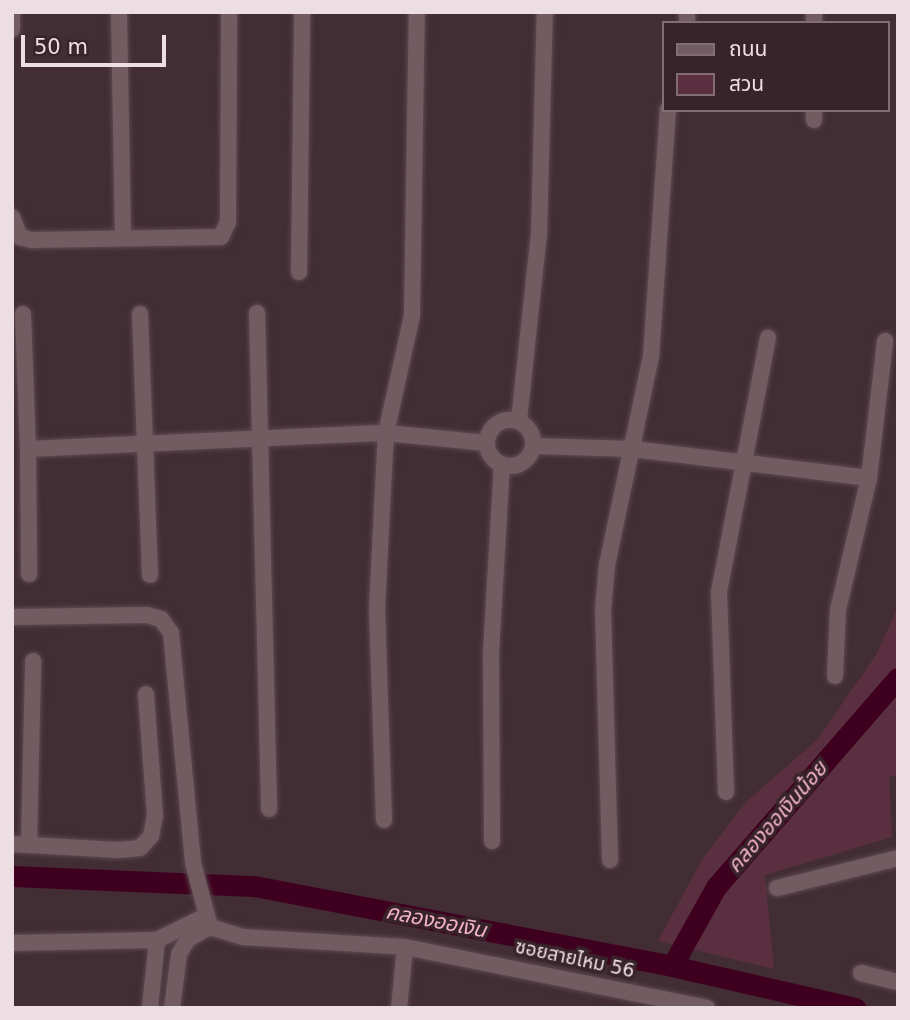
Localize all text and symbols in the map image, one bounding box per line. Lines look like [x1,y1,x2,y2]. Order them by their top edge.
scale bar [24,21,170,65]
legend [662,21,889,112]
text: 50 m [34,35,88,59]
text: ถนน [729,37,767,61]
text: สวน [729,72,764,96]
water label: คลองออเงินน้อย [722,756,832,878]
water label: คลองออเงิน [384,899,488,943]
street label: ซอยสายไหม 56 [513,935,637,983]

